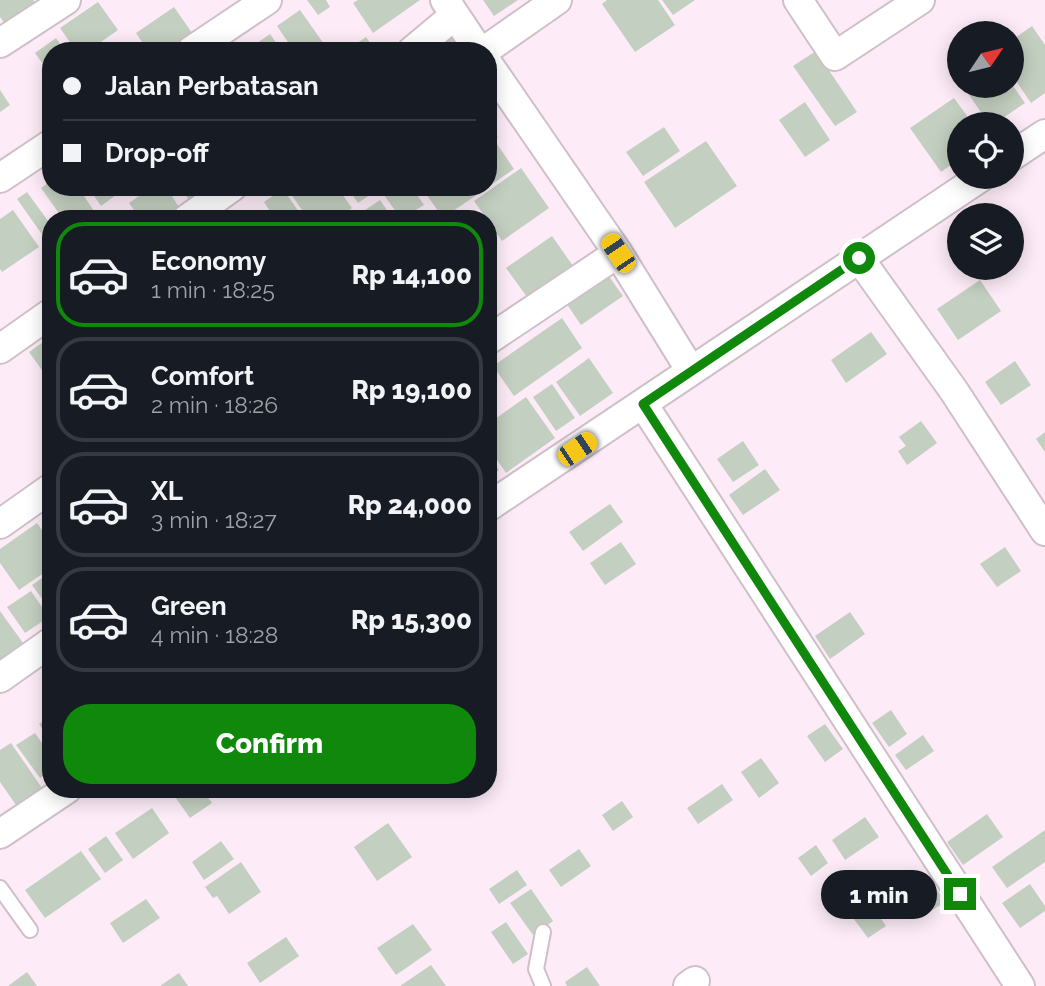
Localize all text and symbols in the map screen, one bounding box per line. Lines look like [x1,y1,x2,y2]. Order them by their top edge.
north arrow [947,21,1024,98]
map controls [947,21,1024,280]
text: Jalan Perbatasan [105,71,319,101]
button: locate [947,112,1024,189]
text: Drop-off [105,138,209,168]
button: layers [947,203,1024,280]
car [598,230,639,276]
route start [843,242,875,274]
icon: car [67,243,130,306]
text: Economy [151,246,266,276]
text: Rp 14,100 [352,260,472,290]
text: 1 min · 18:25 [151,276,275,303]
icon: car [67,358,130,421]
text: Comfort [151,361,254,391]
text: Rp 19,100 [352,375,472,405]
text: 2 min · 18:26 [151,391,278,418]
car [554,429,601,469]
icon: car [67,473,130,536]
text: XL [151,476,183,506]
text: Rp 24,000 [348,490,472,520]
text: 3 min · 18:27 [151,506,277,533]
icon: car [67,588,130,651]
text: Green [151,591,227,621]
text: Rp 15,300 [351,605,472,635]
text: 4 min · 18:28 [151,621,279,648]
button: Confirm [63,704,476,784]
callout: 1 min [820,870,936,918]
route end [944,878,976,910]
text: 1 min [849,881,909,908]

